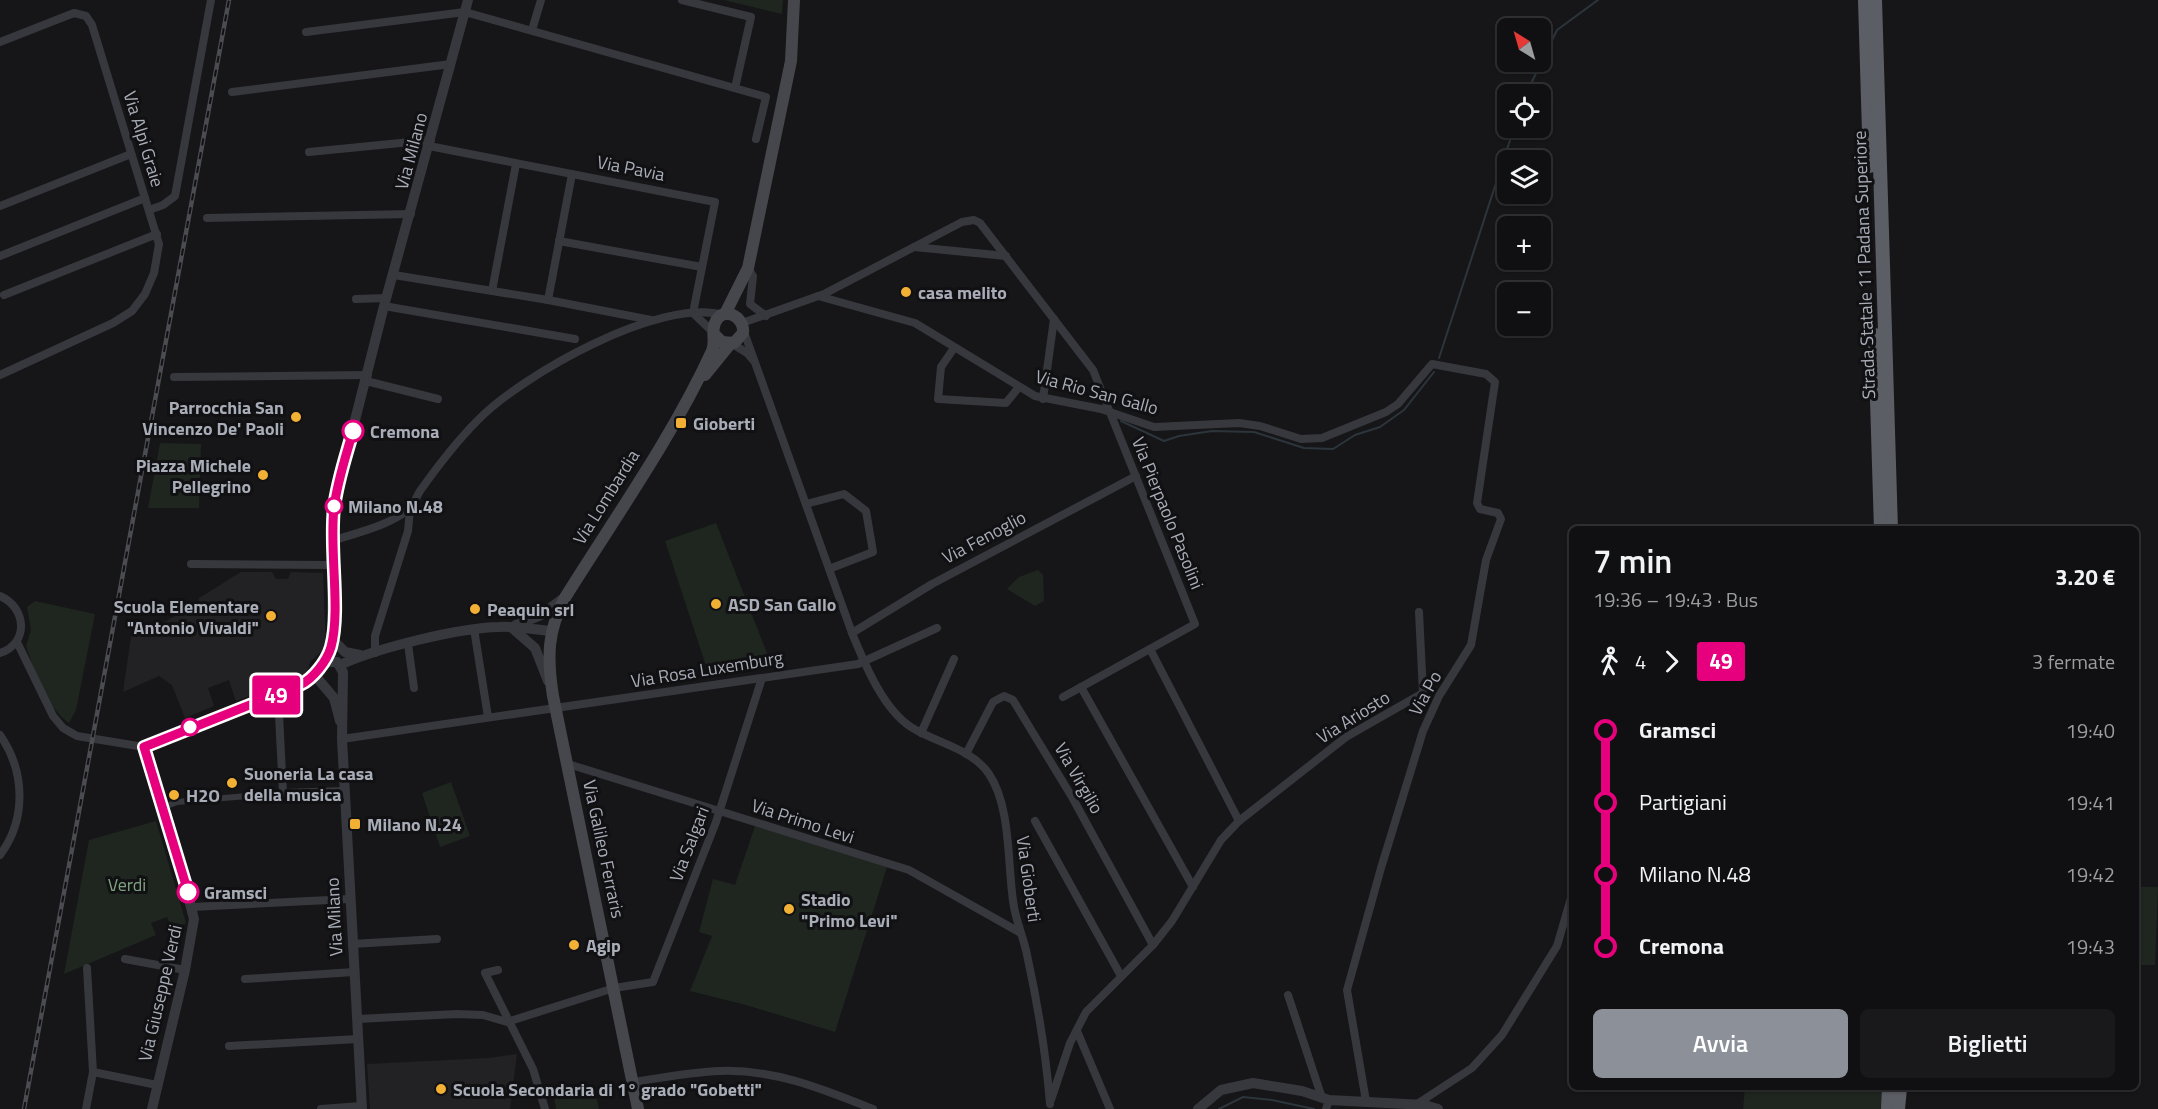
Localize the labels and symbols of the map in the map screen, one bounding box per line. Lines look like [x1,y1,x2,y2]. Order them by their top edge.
north arrow [1497,18,1551,72]
street label: Via Alpi Graie [117,88,171,190]
street label: Via Milano [388,109,434,193]
street label: Strada Statale 11 Padana Superiore [1846,130,1882,400]
street label: Via Pavia [595,148,667,188]
place label: casa melito [918,279,1007,306]
marker: casa melito [899,285,913,299]
street label: Via Rio San Gallo [1033,363,1161,421]
place label: Parrocchia San Vincenzo De' Paoli [142,394,284,442]
marker: Parrocchia San Vincenzo De' Paoli [289,410,303,424]
place label: Gioberti [693,410,755,437]
marker: Gioberti [674,416,688,430]
place label: Cremona [370,418,439,445]
marker: Cremona [342,420,364,442]
street label: Via Pierpaolo Pasolini [1125,433,1211,593]
street label: Via Lombardia [566,444,646,550]
place label: Piazza Michele Pellegrino [136,452,251,500]
marker: Piazza Michele Pellegrino [256,468,270,482]
place label: Milano N.48 [348,493,443,520]
marker: Milano N.48 [325,497,343,515]
street label: Via Fenoglio [937,504,1031,570]
place label: ASD San Gallo [728,591,836,618]
place label: Scuola Elementare "Antonio Vivaldi" [114,593,259,641]
place label: Peaquin srl [487,596,574,623]
marker: ASD San Gallo [709,597,723,611]
marker: Peaquin srl [468,602,482,616]
marker: Scuola Elementare "Antonio Vivaldi" [264,609,278,623]
street label: Via Rosa Luxemburg [629,644,785,694]
street label: Via Po [1402,666,1448,720]
line badge: 49 [249,676,303,714]
street label: Via Ariosto [1311,684,1395,750]
unlabelled marker [181,718,199,736]
street label: Via Virgilio [1048,737,1110,819]
place label: Suoneria La casa della musica [244,760,374,808]
marker: Suoneria La casa della musica [225,776,239,790]
street label: Via Galileo Ferraris [576,777,632,921]
place label: H2O [186,782,220,809]
marker: H2O [167,788,181,802]
street label: Via Primo Levi [748,792,858,850]
street label: Via Salgari [662,802,716,886]
place label: Milano N.24 [367,811,462,838]
marker: Milano N.24 [348,817,362,831]
street label: Via Gioberti [1010,834,1048,924]
park label: Verdi [108,871,146,898]
street label: Via Milano [318,877,350,957]
place label: Gramsci [204,879,267,906]
marker: Gramsci [177,881,199,903]
place label: Stadio "Primo Levi" [801,886,898,934]
marker: Stadio "Primo Levi" [782,902,796,916]
street label: Via Giuseppe Verdi [131,922,189,1064]
place label: Agip [586,932,621,959]
marker: Agip [567,938,581,952]
place label: Scuola Secondaria di 1° grado "Gobetti" [453,1076,762,1103]
marker: Scuola Secondaria di 1° grado "Gobetti" [434,1082,448,1096]

